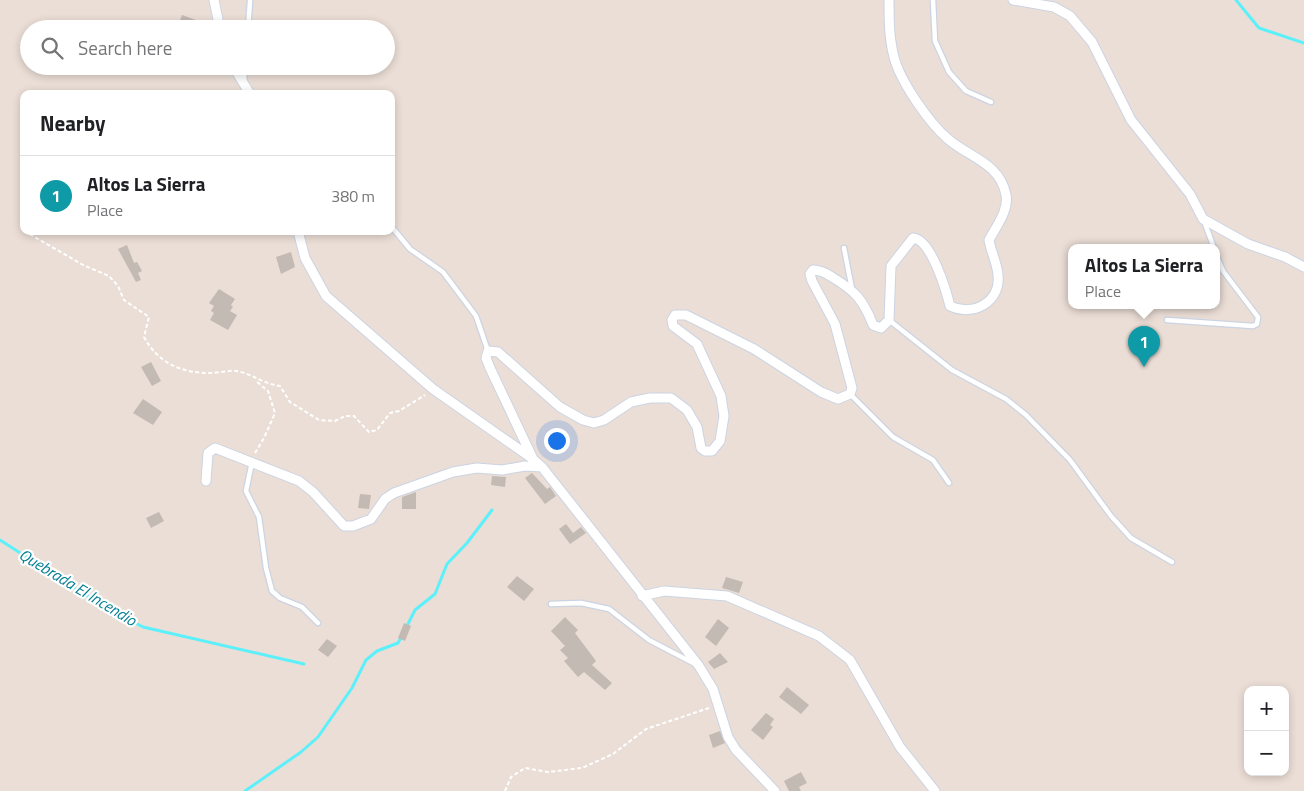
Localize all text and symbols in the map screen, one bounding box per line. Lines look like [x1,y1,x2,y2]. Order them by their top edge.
search box [20,20,395,75]
text: Search here [78,33,172,62]
icon: search [38,34,66,62]
text: Nearby [40,107,105,139]
text: Altos La Sierra [87,169,205,198]
text: 1 [52,184,60,208]
text: 380 m [331,184,375,208]
text: Place [87,198,123,222]
popup [1068,244,1220,309]
text: Altos La Sierra [1085,250,1203,279]
text: Place [1085,279,1121,303]
pin: 1 [1128,326,1160,367]
your location [544,428,570,454]
water label: Quebrada El Incendio [15,542,142,632]
map controls [1244,686,1289,776]
button: + [1244,686,1289,731]
button: − [1244,731,1289,776]

